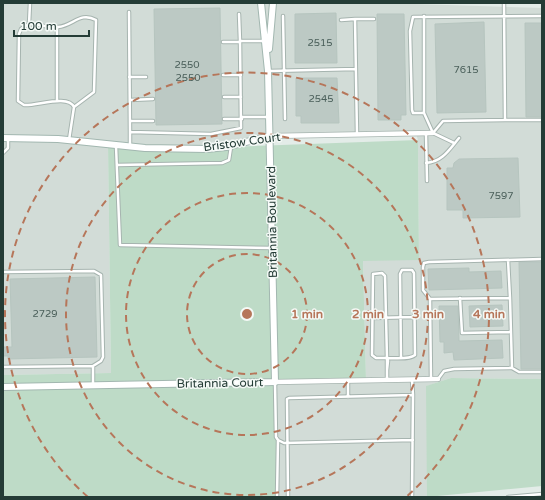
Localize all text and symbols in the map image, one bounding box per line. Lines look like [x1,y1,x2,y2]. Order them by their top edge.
scale bar [14,12,89,38]
text: 100 m [20,19,57,33]
house number: 2515 [307,37,333,49]
house number: 2550 [174,59,200,71]
house number: 7615 [453,64,479,76]
house number: 2550 [175,72,201,84]
house number: 2545 [308,93,334,105]
street label: Bristow Court [203,130,282,154]
street label: Britannia Boulevard [264,166,280,278]
house number: 7597 [488,190,514,202]
centre of rings [240,307,254,321]
text: 1 min [291,307,323,321]
text: 2 min [352,307,384,321]
text: 3 min [412,307,444,321]
text: 4 min [473,307,505,321]
house number: 2729 [32,308,58,320]
street label: Britannia Court [177,375,264,391]

